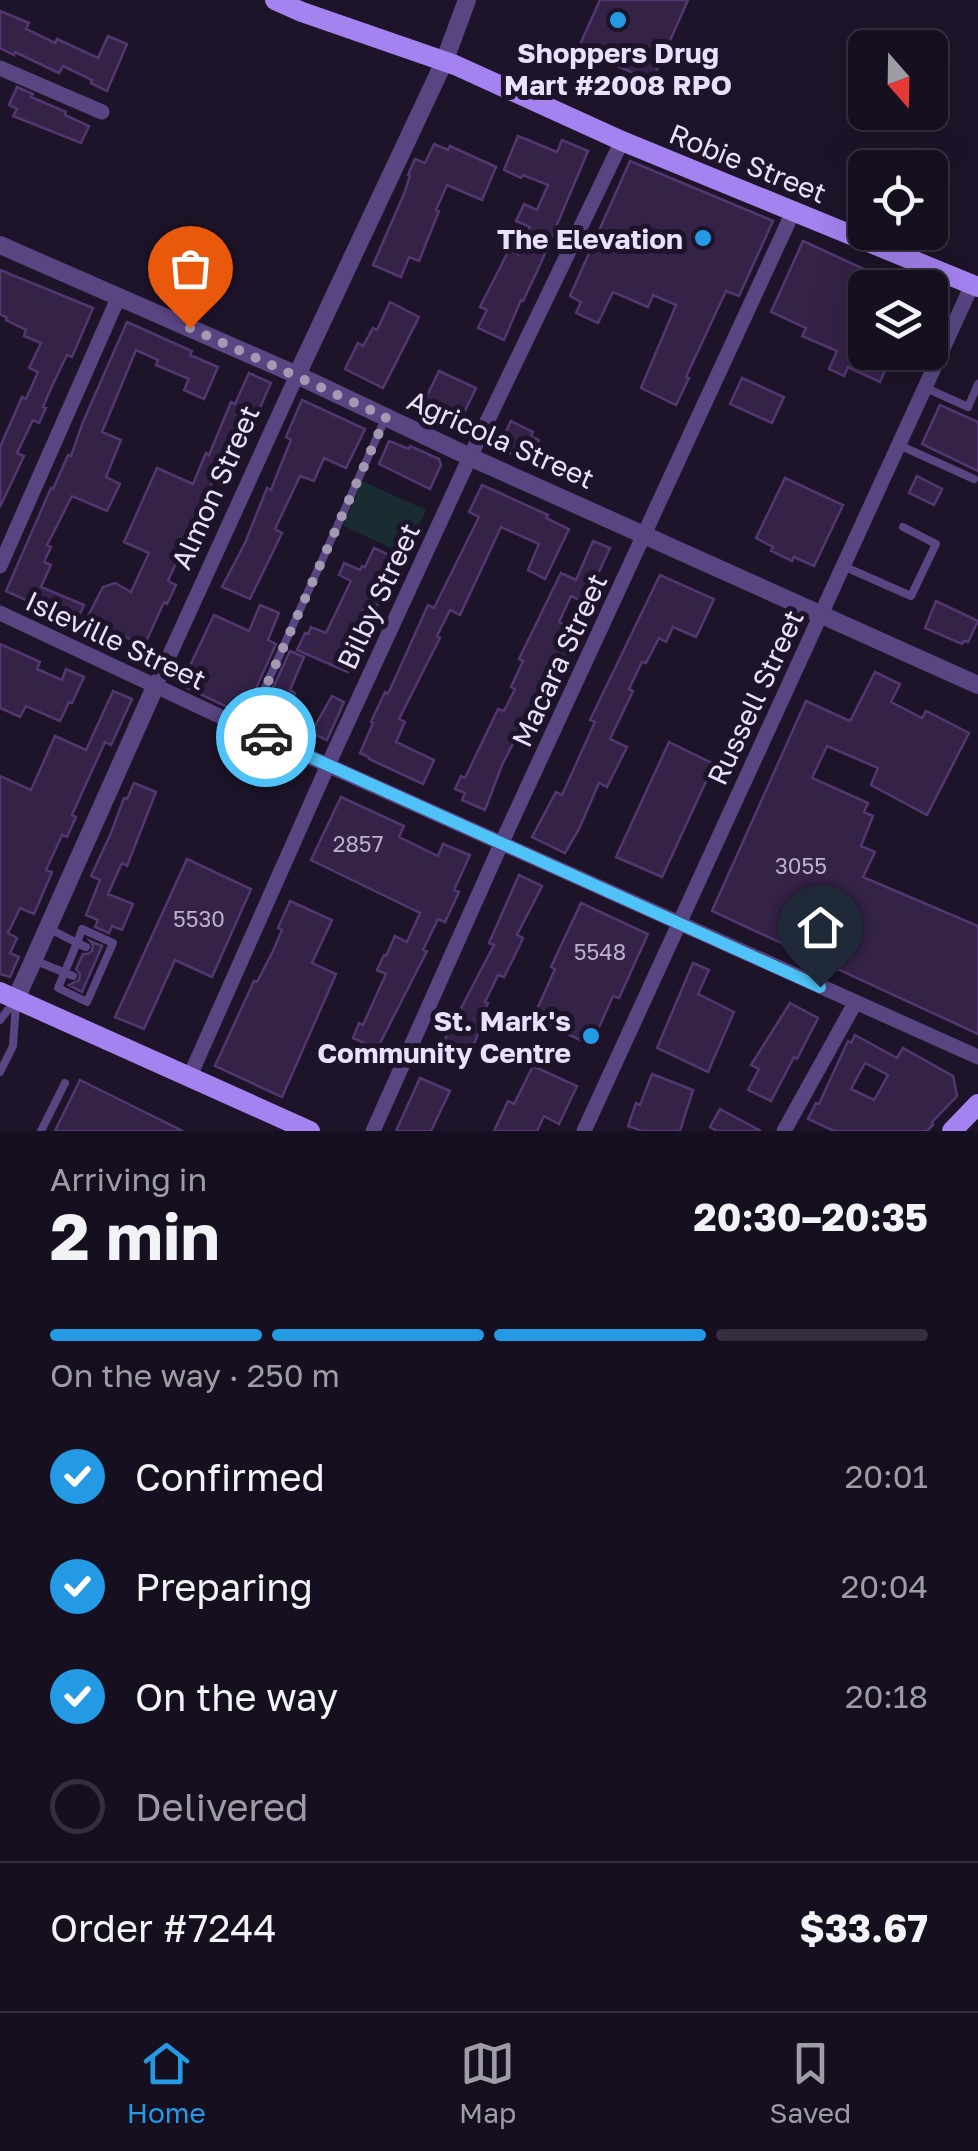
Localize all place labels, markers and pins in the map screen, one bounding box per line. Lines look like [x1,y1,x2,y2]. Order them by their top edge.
marker: Shoppers Drug Mart #2008 RPO [607,9,629,31]
place label: Shoppers Drug Mart #2008 RPO [504,36,732,101]
place label: The Elevation [497,222,683,255]
pin [148,226,233,329]
marker: The Elevation [692,227,714,249]
pin [778,885,863,988]
place label: St. Mark's Community Centre [317,1004,571,1069]
marker: St. Mark's Community Centre [580,1025,602,1047]

